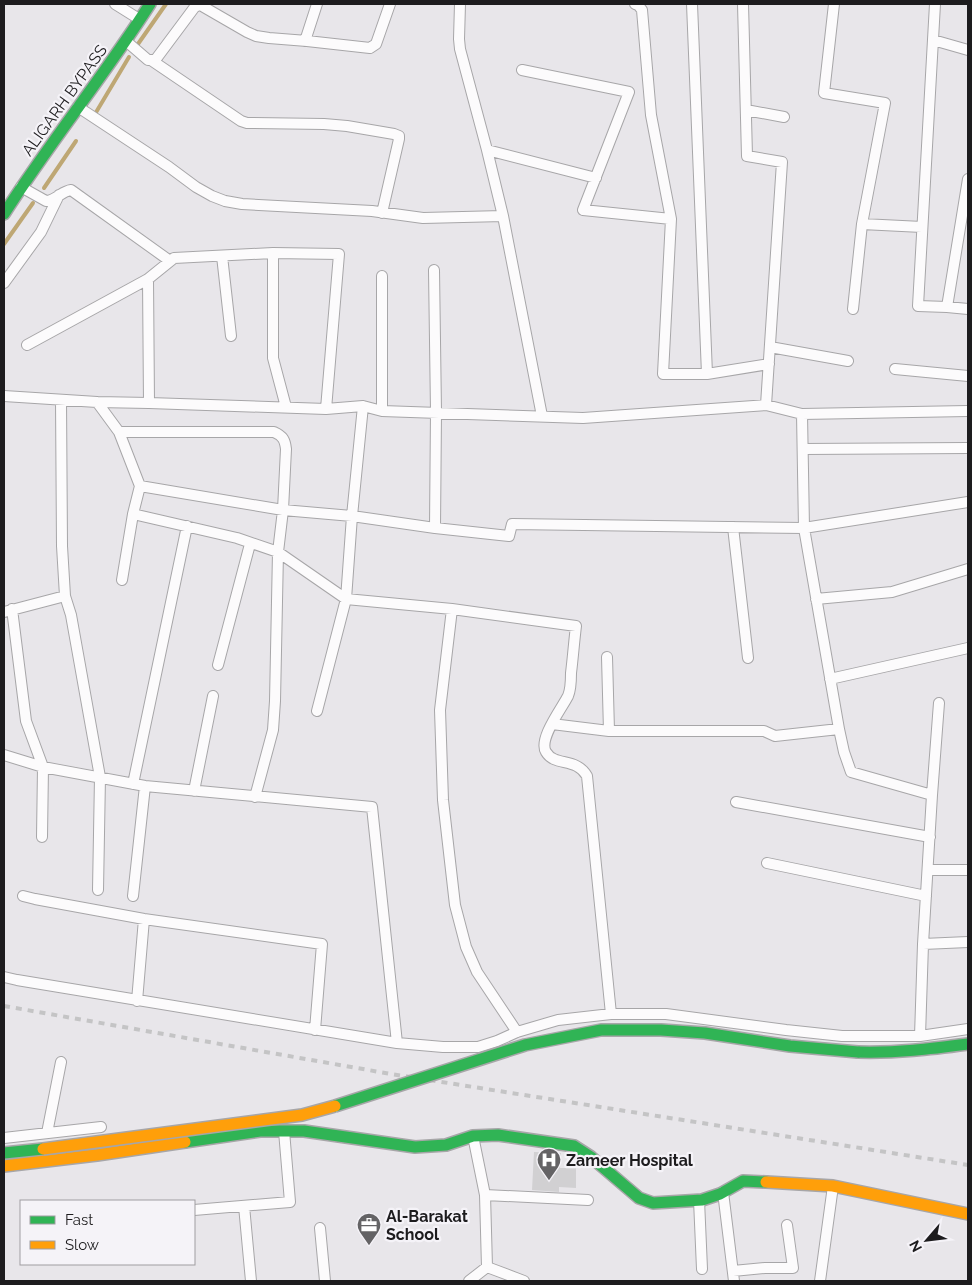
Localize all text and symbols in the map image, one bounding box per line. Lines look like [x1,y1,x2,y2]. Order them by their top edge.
street label: ALIGARH BYPASS [18,41,111,159]
hospital icon: Zameer Hospital [536,1147,562,1181]
place label: Zameer Hospital [566,1151,694,1170]
legend [20,1200,195,1265]
place label: Al-Barakat School [386,1207,468,1244]
text: Fast [65,1211,93,1229]
office icon: Al-Barakat School [356,1212,382,1246]
north arrow [902,1215,952,1265]
text: Slow [65,1236,99,1254]
text: N [906,1238,925,1255]

